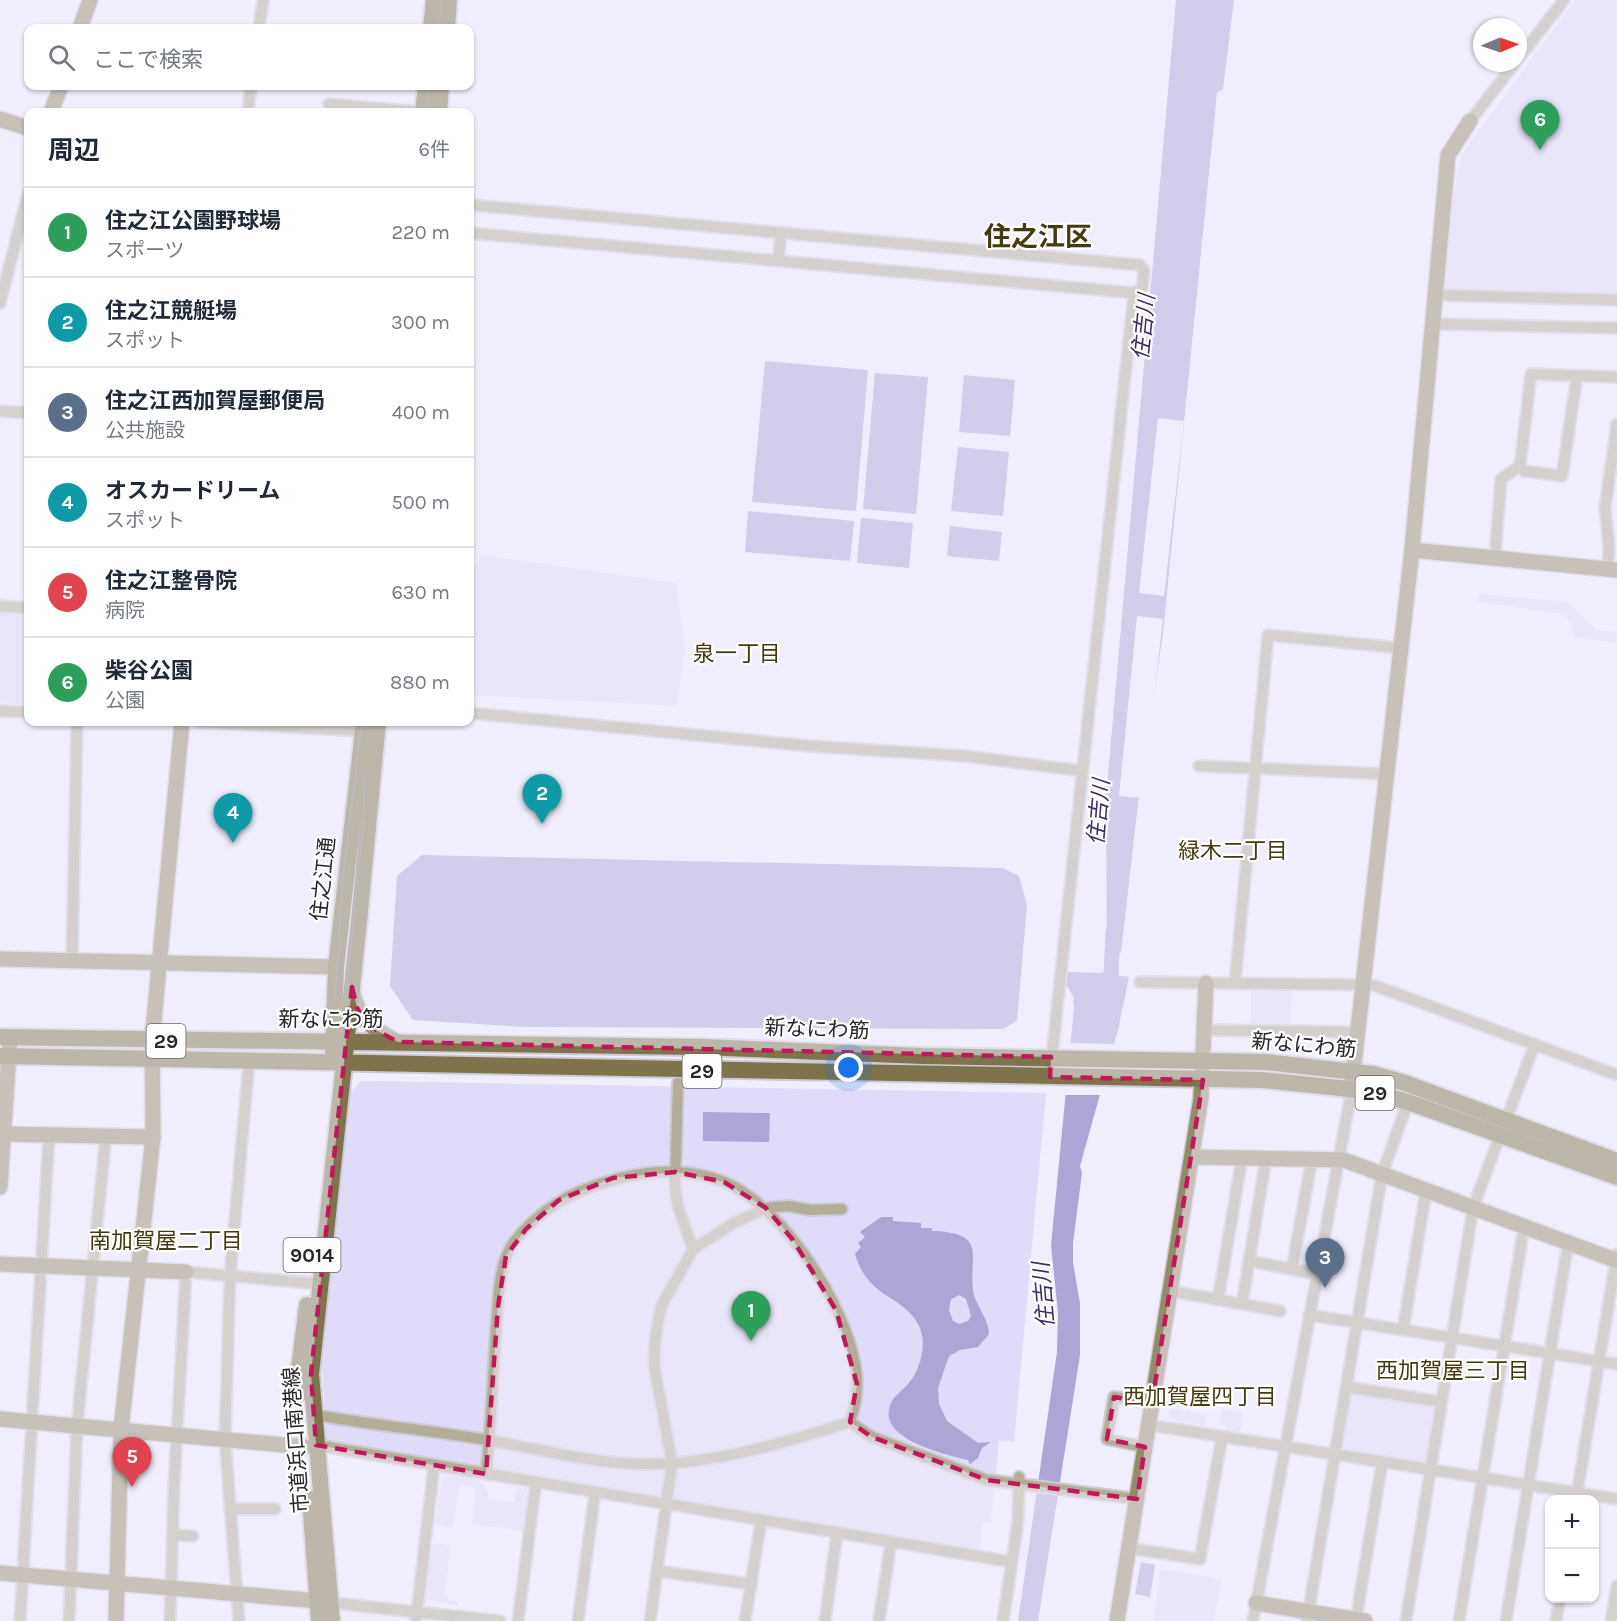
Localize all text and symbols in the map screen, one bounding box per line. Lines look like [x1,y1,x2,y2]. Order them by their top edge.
north arrow [1473,18,1527,72]
search box [24,24,474,90]
icon: search [45,41,78,74]
text: ここで検索 [93,47,203,73]
pin: 6 [1520,100,1560,150]
text: 周辺 [48,135,100,166]
text: 6件 [419,138,450,161]
text: 住之江公園野球場 [105,208,281,234]
text: 1 [64,221,71,244]
text: 220 m [391,221,450,244]
district label: 住之江区 [984,221,1092,253]
text: スポーツ [105,239,185,262]
water label: 住吉川 [1128,291,1161,361]
text: 住之江競艇場 [105,298,237,324]
text: 2 [61,311,74,334]
text: 300 m [391,311,450,334]
text: スポット [105,329,185,352]
text: 住之江西加賀屋郵便局 [105,388,325,414]
text: 3 [61,401,74,424]
text: 400 m [392,401,450,424]
text: 公共施設 [105,419,185,442]
text: オスカードリーム [105,478,280,504]
text: 4 [62,491,73,514]
text: 500 m [392,491,450,514]
text: スポット [105,509,185,532]
text: 住之江整骨院 [105,568,237,594]
text: 5 [62,581,73,604]
text: 630 m [391,581,450,604]
text: 病院 [105,599,145,622]
district label: 泉一丁目 [693,641,781,667]
text: 柴谷公園 [105,658,193,684]
text: 6 [61,671,74,694]
text: 880 m [390,671,450,694]
text: 公園 [105,689,145,712]
pin: 2 [522,774,562,824]
water label: 住吉川 [1083,776,1115,846]
pin: 4 [214,794,252,843]
street label: 住之江通 [307,836,339,922]
district label: 緑木二丁目 [1178,838,1288,864]
street label: 新なにわ筋 [279,1007,384,1031]
street label: 新なにわ筋 [764,1015,870,1043]
road number: 29 [146,1024,186,1058]
street label: 新なにわ筋 [1251,1028,1357,1062]
your location [834,1053,863,1082]
road number: 29 [682,1054,722,1088]
road number: 29 [1356,1076,1394,1110]
district label: 南加賀屋二丁目 [89,1228,243,1254]
road number: 9014 [284,1238,340,1272]
pin: 3 [1306,1238,1344,1288]
water label: 住吉川 [1028,1259,1060,1329]
pin: 1 [732,1292,771,1341]
district label: 西加賀屋三丁目 [1376,1358,1530,1384]
street label: 市道浜口南港線 [279,1366,313,1514]
district label: 西加賀屋四丁目 [1123,1384,1277,1410]
pin: 5 [112,1438,152,1487]
map controls [1545,1495,1599,1603]
button: + [1545,1495,1599,1549]
button: − [1545,1549,1599,1603]

